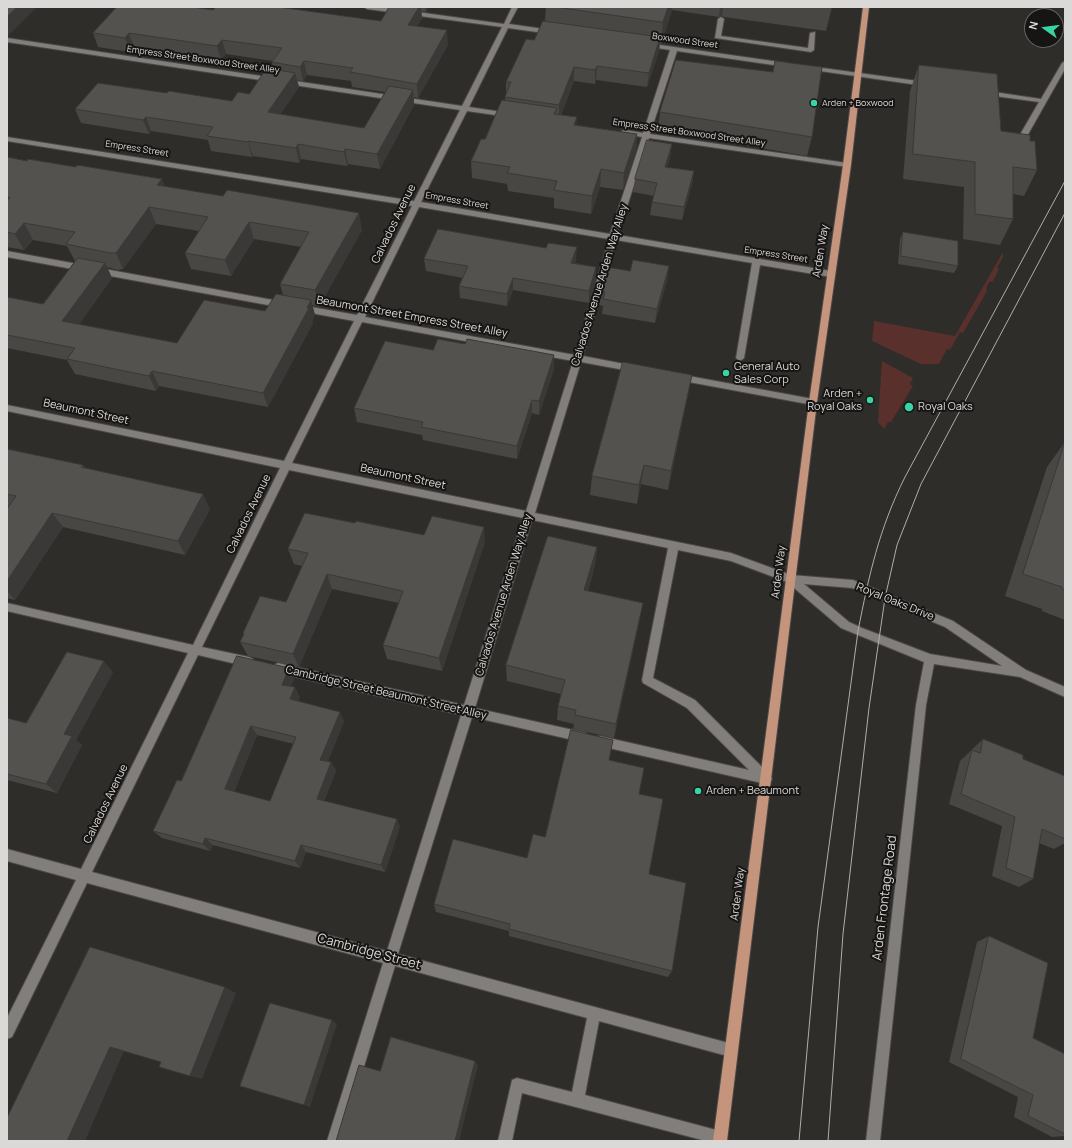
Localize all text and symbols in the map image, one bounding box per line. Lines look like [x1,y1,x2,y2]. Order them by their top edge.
north arrow [1024,8,1064,48]
text: N [1025,20,1041,31]
street label: Boxwood Street [651,31,719,51]
street label: Empress Street Boxwood Street Alley [126,44,280,76]
marker: Arden + Boxwood [809,98,819,108]
place label: Arden + Boxwood [822,98,894,108]
street label: Empress Street Boxwood Street Alley [612,117,766,149]
street label: Empress Street [104,139,170,159]
street label: Calvados Avenue [369,182,419,266]
street label: Empress Street [424,190,490,212]
street label: Calvados Avenue Arden Way Alley [569,202,631,368]
street label: Arden Way [810,223,832,279]
street label: Empress Street [743,245,809,265]
street label: Beaumont Street Empress Street Alley [315,294,509,340]
place label: General Auto Sales Corp [734,360,800,386]
marker: General Auto Sales Corp [721,368,731,378]
place label: Arden + Royal Oaks [807,387,862,413]
marker: Arden + Royal Oaks [865,395,875,405]
street label: Beaumont Street [42,397,130,427]
place label: Royal Oaks [918,400,973,414]
marker: Royal Oaks [903,401,915,413]
street label: Beaumont Street [359,462,447,492]
street label: Calvados Avenue [224,472,274,556]
street label: Calvados Avenue Arden Way Alley [473,512,535,678]
street label: Arden Way [769,545,789,599]
street label: Royal Oaks Drive [854,580,936,624]
street label: Cambridge Street Beaumont Street Alley [284,663,488,723]
street label: Calvados Avenue [81,762,131,846]
place label: Arden + Beaumont [706,784,799,798]
marker: Arden + Beaumont [693,786,703,796]
street label: Arden Frontage Road [870,835,900,961]
street label: Arden Way [728,867,748,921]
street label: Cambridge Street [315,931,423,973]

